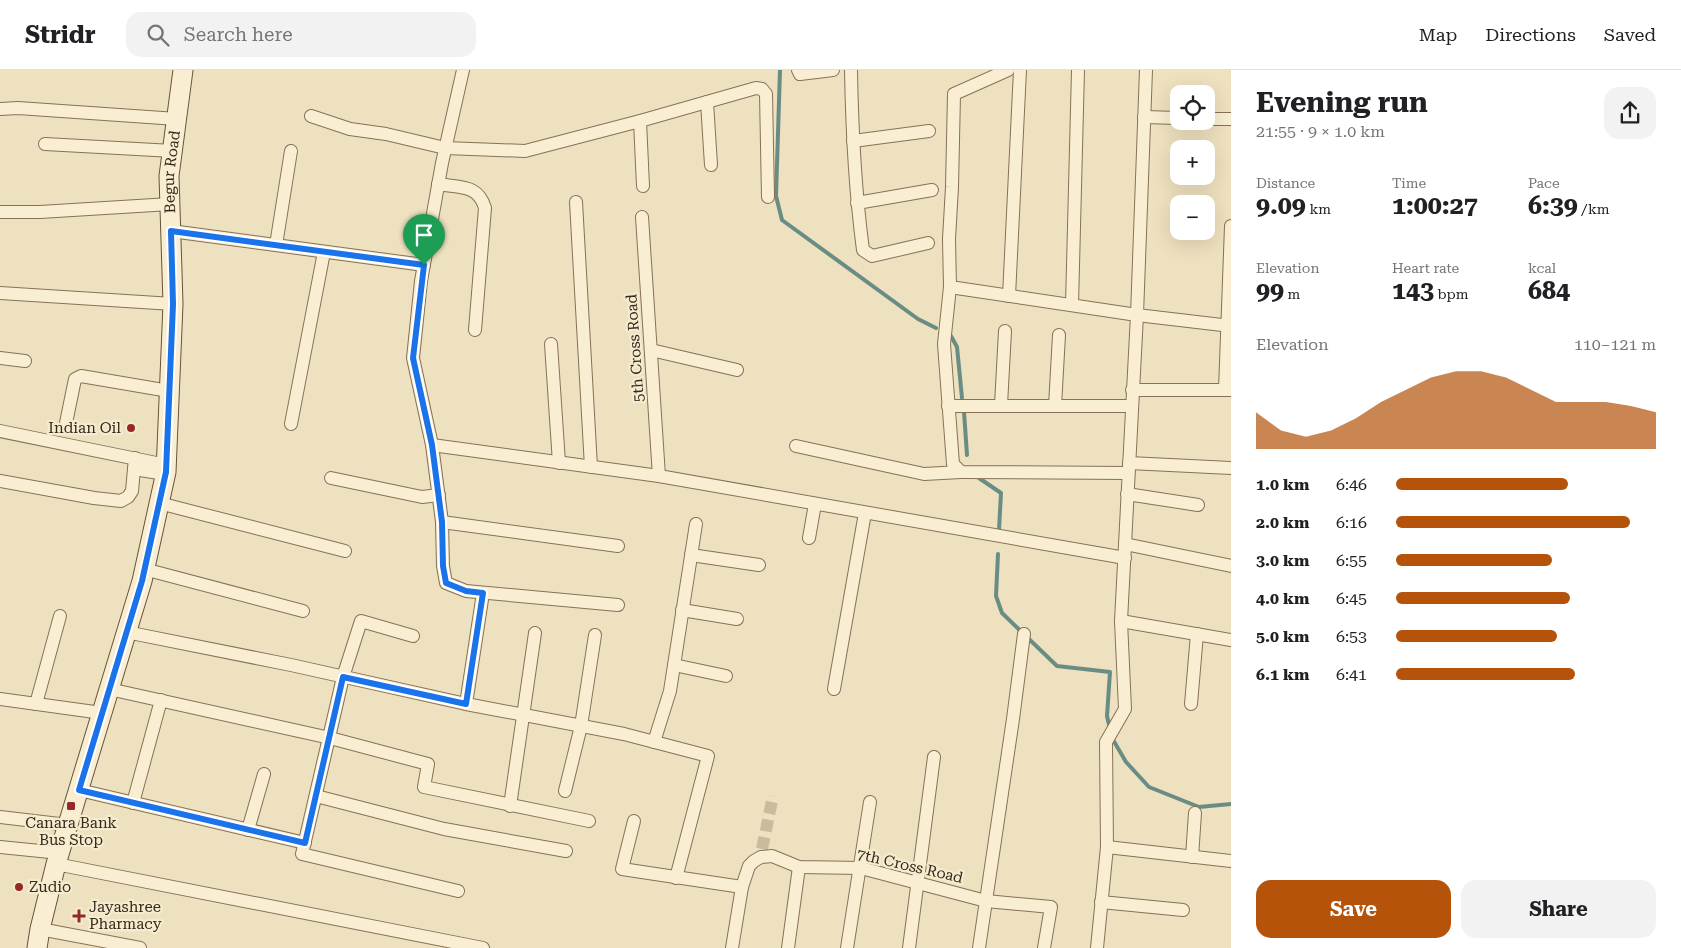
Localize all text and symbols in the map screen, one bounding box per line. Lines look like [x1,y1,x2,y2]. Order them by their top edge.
search box [126,12,476,57]
text: Stridr [25,21,96,49]
icon: search [144,21,172,49]
text: Search here [184,23,293,46]
text: Map [1419,24,1457,45]
text: Directions [1485,24,1576,45]
text: Saved [1604,24,1656,45]
map controls [1170,85,1215,240]
button: locate [1170,85,1215,130]
text: Evening run [1256,86,1428,119]
button: share [1604,87,1656,139]
text: 21:55 · 9 × 1.0 km [1256,122,1385,141]
street label: Begur Road [160,129,184,214]
button: + [1170,140,1215,185]
text: Distance [1256,175,1315,191]
text: Time [1392,175,1426,191]
text: Pace [1528,175,1560,191]
text: 9.09 [1256,191,1306,220]
text: 1:00:27 [1392,191,1478,220]
text: 6:39 [1528,191,1578,220]
button: − [1170,195,1215,240]
text: km [1306,201,1331,217]
text: /km [1578,201,1610,217]
pin [403,214,445,265]
icon: arrive [410,221,438,249]
text: Elevation [1256,260,1319,276]
text: Heart rate [1392,260,1459,276]
text: kcal [1528,260,1556,276]
text: 99 [1256,276,1284,305]
text: 143 [1392,276,1434,305]
text: 684 [1528,276,1570,305]
text: m [1284,286,1300,302]
text: bpm [1434,286,1469,302]
street label: 5th Cross Road [622,293,648,403]
text: Elevation [1256,335,1329,354]
text: 110–121 m [1574,335,1656,354]
place label: Indian Oil [48,419,121,437]
marker: Indian Oil [125,422,137,434]
text: 1.0 km [1256,475,1309,494]
text: 6:46 [1336,475,1367,494]
text: 2.0 km [1256,513,1309,532]
text: 6:16 [1336,513,1367,532]
text: 3.0 km [1256,551,1309,570]
text: 6:55 [1336,551,1367,570]
text: 4.0 km [1256,589,1309,608]
text: 6:45 [1336,589,1367,608]
text: 5.0 km [1256,627,1309,646]
text: 6:53 [1336,627,1367,646]
text: 6.1 km [1256,665,1309,684]
text: 6:41 [1336,665,1367,684]
marker: Canara Bank Bus Stop [65,800,77,812]
place label: Canara Bank Bus Stop [25,814,117,849]
street label: 7th Cross Road [855,845,965,887]
place label: Zudio [29,878,71,896]
button: Save [1256,880,1451,938]
button: Share [1461,880,1656,938]
marker: Zudio [13,881,25,893]
place label: Jayashree Pharmacy [89,898,162,933]
marker: Jayashree Pharmacy [73,910,85,922]

